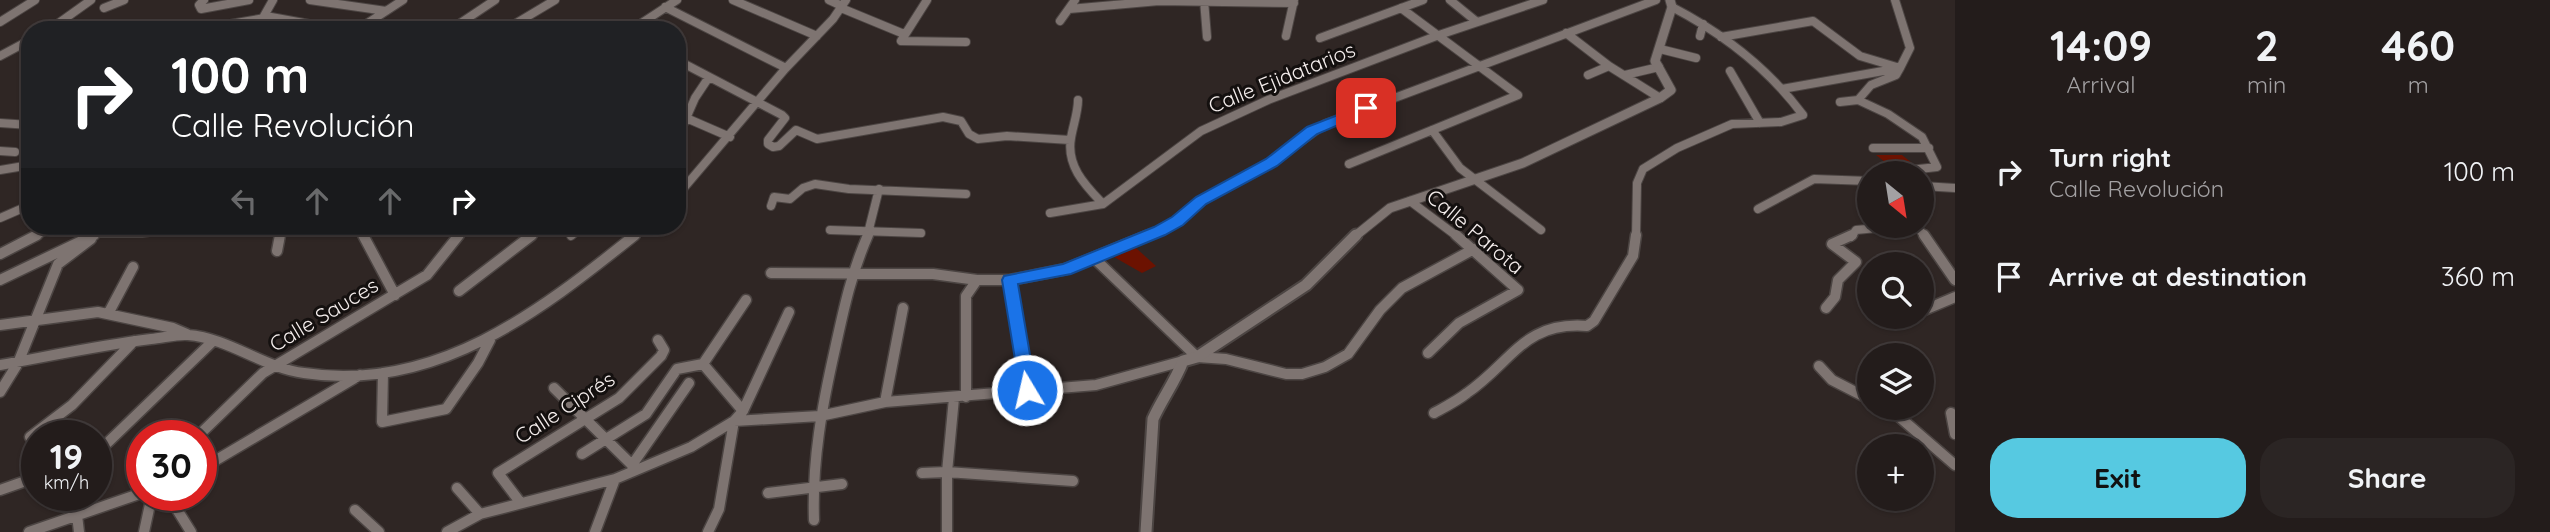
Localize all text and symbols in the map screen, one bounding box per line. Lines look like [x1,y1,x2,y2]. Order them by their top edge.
text: 14:09 [2050,19,2152,72]
text: 2 [2255,19,2279,72]
text: 460 [2381,19,2455,72]
street label: Calle Ejidatarios [1204,36,1359,118]
text: 100 m [171,44,309,105]
icon: right [56,49,147,140]
text: Arrival [2067,70,2135,99]
text: min [2247,70,2286,99]
text: m [2408,70,2429,99]
pin [1336,78,1396,138]
icon: arrive [1347,89,1385,127]
text: Calle Revolución [171,105,414,145]
text: Turn right [2049,141,2171,174]
icon: right [1990,153,2028,191]
text: 100 m [2444,155,2515,188]
north arrow [1857,161,1934,238]
map controls [1857,161,1934,511]
text: Calle Revolución [2049,174,2224,203]
icon: left [225,182,263,220]
icon: ahead [298,182,336,220]
icon: ahead [371,182,409,220]
icon: right [444,182,482,220]
street label: Calle Parota [1422,183,1529,279]
button: search [1857,252,1934,329]
icon: arrive [1990,258,2028,296]
text: Arrive at destination [2049,260,2307,293]
text: 360 m [2441,260,2515,293]
street label: Calle Sauces [264,271,383,357]
button: layers [1857,343,1934,420]
position arrow [990,353,1064,427]
street label: Calle Ciprés [510,365,619,449]
speed limit sign: 30 [126,420,217,511]
text: 19 [50,434,83,478]
button: + [1857,434,1934,511]
button: Exit [1990,438,2246,518]
button: Share [2260,438,2515,518]
text: km/h [44,471,89,494]

